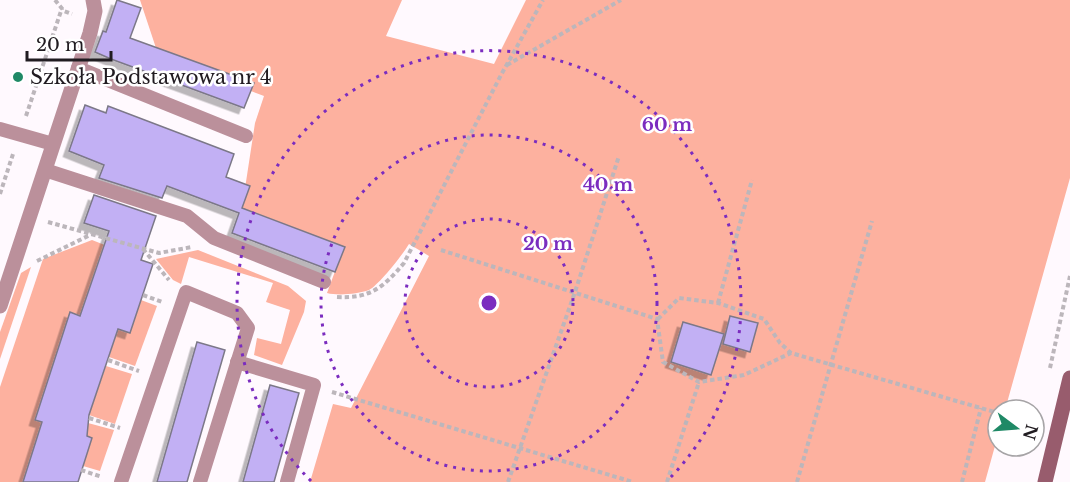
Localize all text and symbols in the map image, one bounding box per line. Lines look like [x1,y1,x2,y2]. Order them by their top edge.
scale bar [27,24,111,62]
text: 20 m [36,34,84,56]
place label: Szkoła Podstawowa nr 4 [30,65,272,89]
marker: Szkoła Podstawowa nr 4 [11,70,25,84]
text: 60 m [642,114,692,136]
text: 40 m [583,174,633,196]
text: 20 m [523,233,573,255]
centre of rings [479,293,499,313]
north arrow [986,398,1046,458]
text: N [1019,422,1042,442]

